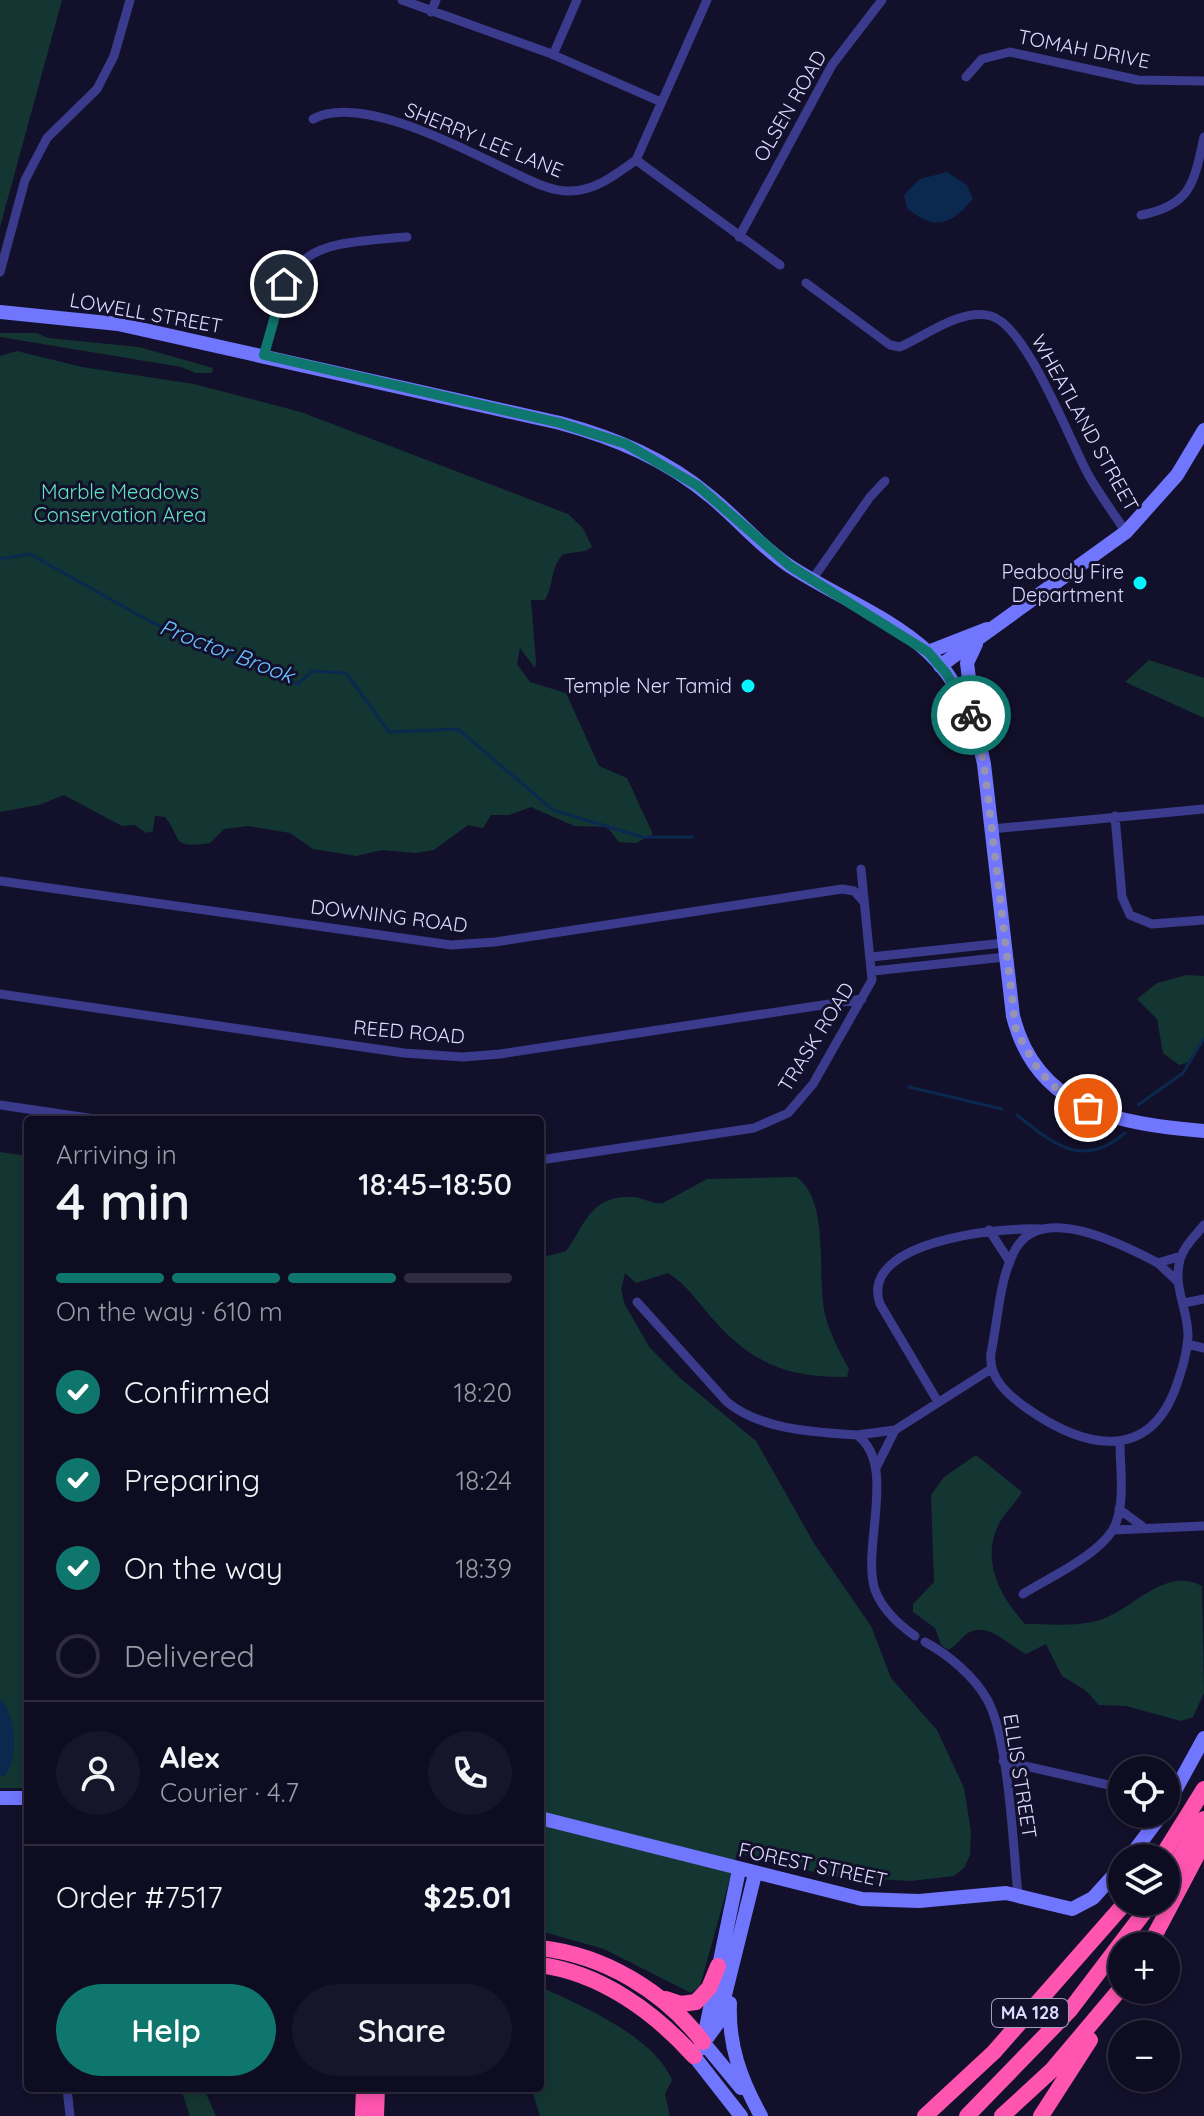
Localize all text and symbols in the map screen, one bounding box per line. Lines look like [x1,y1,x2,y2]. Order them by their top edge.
street label: TOMAH DRIVE [1016,23,1152,74]
street label: OLSEN ROAD [748,46,831,166]
street label: SHERRY LEE LANE [401,96,567,183]
pin [250,250,318,318]
icon: home [262,262,306,306]
street label: LOWELL STREET [68,287,224,338]
street label: WHEATLAND STREET [1026,330,1145,516]
park label: Marble Meadows Conservation Area [34,479,206,527]
place label: Peabody Fire Department [1001,559,1124,607]
marker: Peabody Fire Department [1131,574,1149,592]
water label: Proctor Brook [156,613,300,690]
place label: Temple Ner Tamid [564,673,732,698]
courier [931,675,1011,755]
marker: Temple Ner Tamid [739,677,757,695]
icon: bike [949,693,993,737]
street label: DOWNING ROAD [309,893,469,938]
street label: TRASK ROAD [772,977,859,1096]
street label: REED ROAD [352,1014,466,1049]
pin [1054,1074,1122,1142]
icon: bag [1066,1086,1110,1130]
text: Arriving in [56,1138,177,1171]
text: 18:45–18:50 [358,1165,512,1203]
text: 4 min [56,1168,190,1233]
text: On the way · 610 m [56,1295,283,1328]
icon: check [56,1370,100,1414]
text: Confirmed [124,1373,270,1411]
text: 18:20 [454,1376,512,1409]
icon: check [56,1458,100,1502]
text: Preparing [124,1461,260,1499]
text: 18:24 [456,1464,512,1497]
icon: check [56,1546,100,1590]
text: On the way [124,1549,283,1587]
text: 18:39 [455,1552,512,1585]
text: Delivered [124,1637,255,1675]
street label: ELLIS STREET [998,1712,1043,1840]
button: person [56,1731,140,1815]
button: phone [428,1731,512,1815]
text: Alex [160,1738,219,1776]
map controls [1108,1756,1180,2092]
button: locate [1108,1756,1180,1828]
text: Courier · 4.7 [160,1776,299,1809]
street label: FOREST STREET [736,1837,890,1892]
button: layers [1108,1844,1180,1916]
text: Order #7517 [56,1878,223,1916]
text: $25.01 [423,1878,512,1916]
button: + [1108,1932,1180,2004]
button: Help [56,1984,276,2076]
button: Share [292,1984,512,2076]
road number: MA 128 [992,1999,1068,2027]
button: − [1108,2020,1180,2092]

